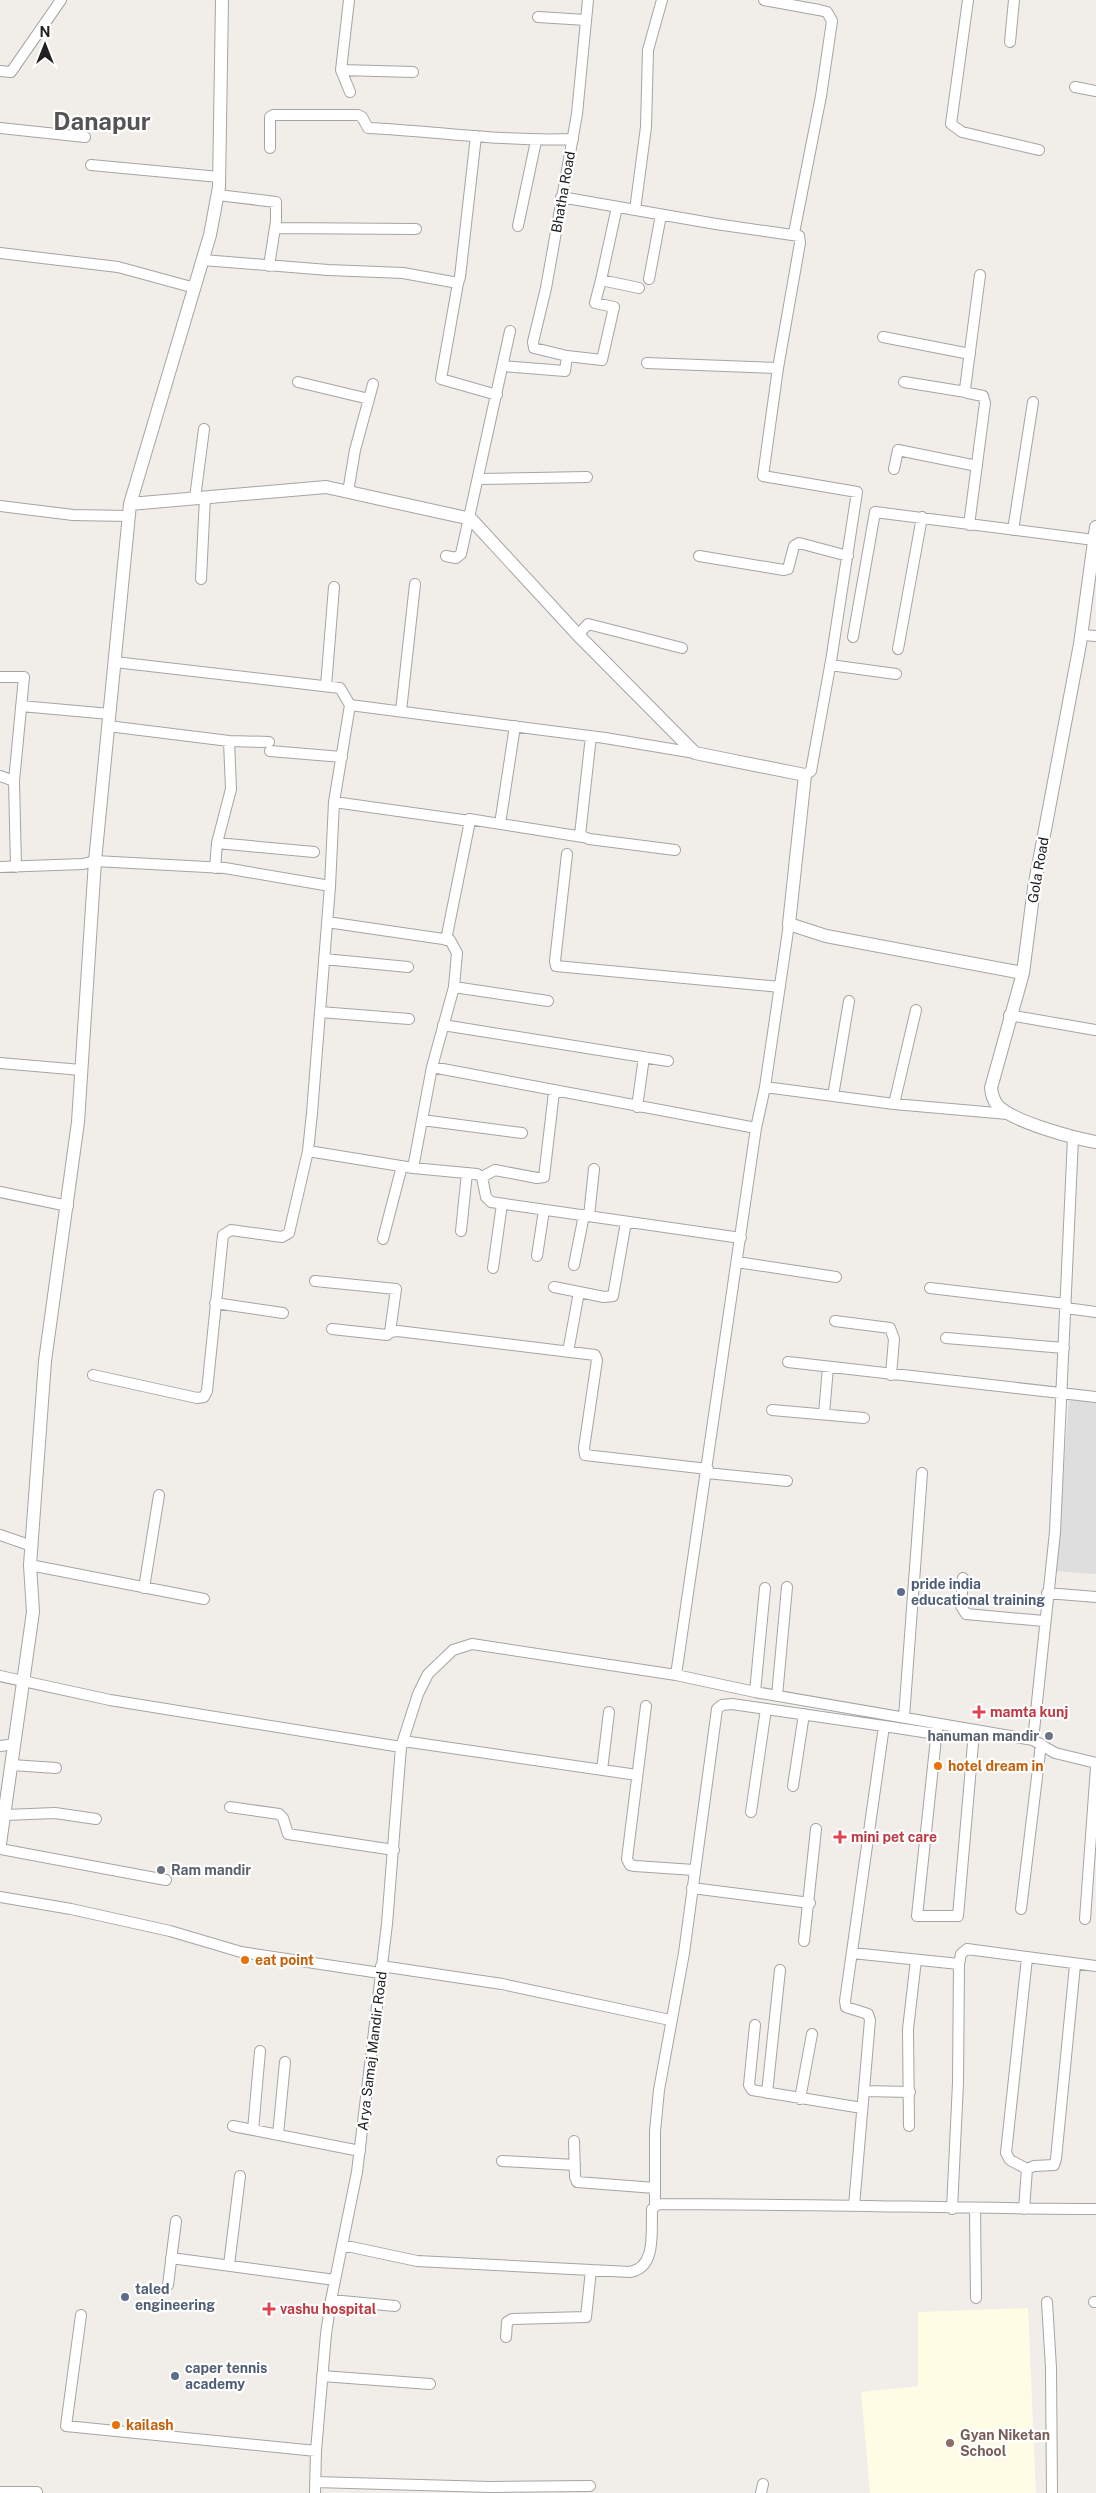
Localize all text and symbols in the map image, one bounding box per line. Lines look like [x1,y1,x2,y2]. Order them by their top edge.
north arrow [20,20,70,70]
text: N [40,24,50,40]
district label: Danapur [53,107,151,135]
street label: Bhatha Road [548,150,578,234]
street label: Gola Road [1024,836,1052,904]
place label: pride india educational training [911,1576,1045,1608]
marker: pride india educational training [895,1586,907,1598]
place label: mamta kunj [990,1704,1068,1720]
marker: mamta kunj [972,1705,986,1719]
place label: hanuman mandir [927,1728,1039,1744]
marker: hanuman mandir [1043,1730,1055,1742]
place label: hotel dream in [948,1758,1044,1774]
marker: hotel dream in [932,1760,944,1772]
place label: mini pet care [851,1829,937,1845]
marker: mini pet care [833,1830,847,1844]
place label: Ram mandir [171,1862,251,1878]
marker: Ram mandir [155,1864,167,1876]
place label: eat point [255,1952,314,1968]
marker: eat point [239,1954,251,1966]
street label: Arya Samaj Mandir Road [354,1970,390,2132]
place label: taled engineering [135,2281,215,2313]
marker: taled engineering [119,2291,131,2303]
place label: vashu hospital [280,2301,377,2317]
marker: vashu hospital [262,2302,276,2316]
place label: caper tennis academy [185,2360,267,2392]
marker: caper tennis academy [169,2370,181,2382]
place label: kailash [126,2417,174,2433]
marker: kailash [110,2419,122,2431]
place label: Gyan Niketan School [960,2427,1050,2459]
marker: Gyan Niketan School [944,2437,956,2449]

